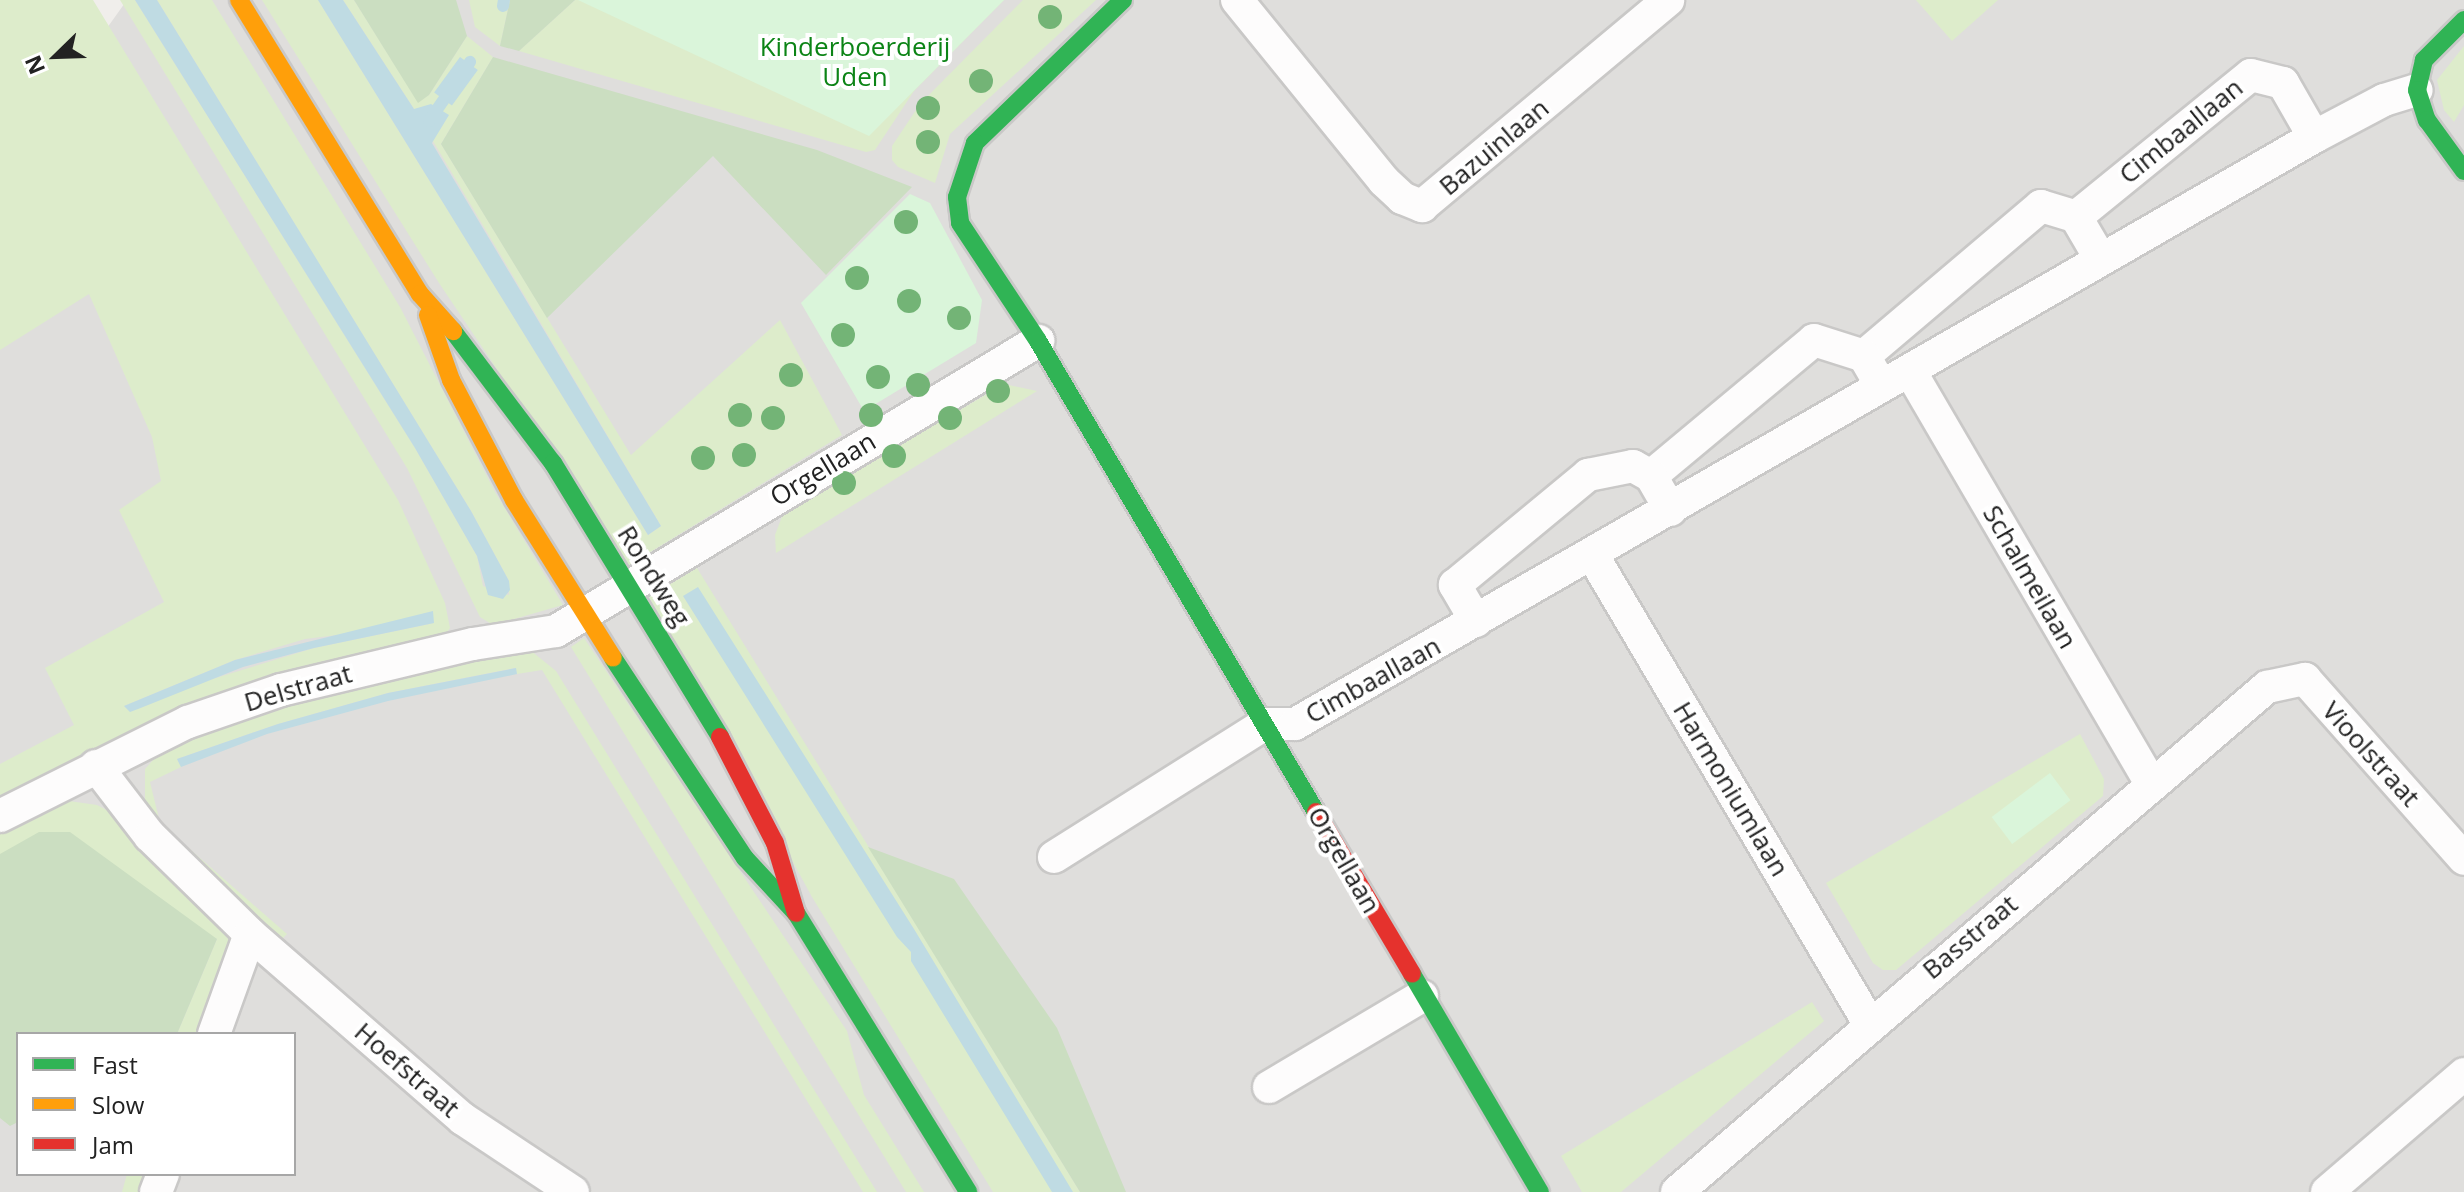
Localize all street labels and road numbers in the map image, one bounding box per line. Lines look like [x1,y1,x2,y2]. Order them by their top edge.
street label: Cimbaallaan [2113,72,2249,190]
street label: Bazuinlaan [1433,92,1555,202]
street label: Orgellaan [765,425,881,513]
street label: Schalmeilaan [1976,500,2084,654]
street label: Rondweg [611,520,697,632]
street label: Cimbaallaan [1300,630,1446,730]
street label: Delstraat [241,658,355,718]
street label: Vioolstraat [2316,695,2426,813]
street label: Harmoniumlaan [1667,696,1795,882]
street label: Orgellaan [1301,801,1387,919]
street label: Basstraat [1916,888,2024,986]
street label: Hoefstraat [348,1016,466,1124]

